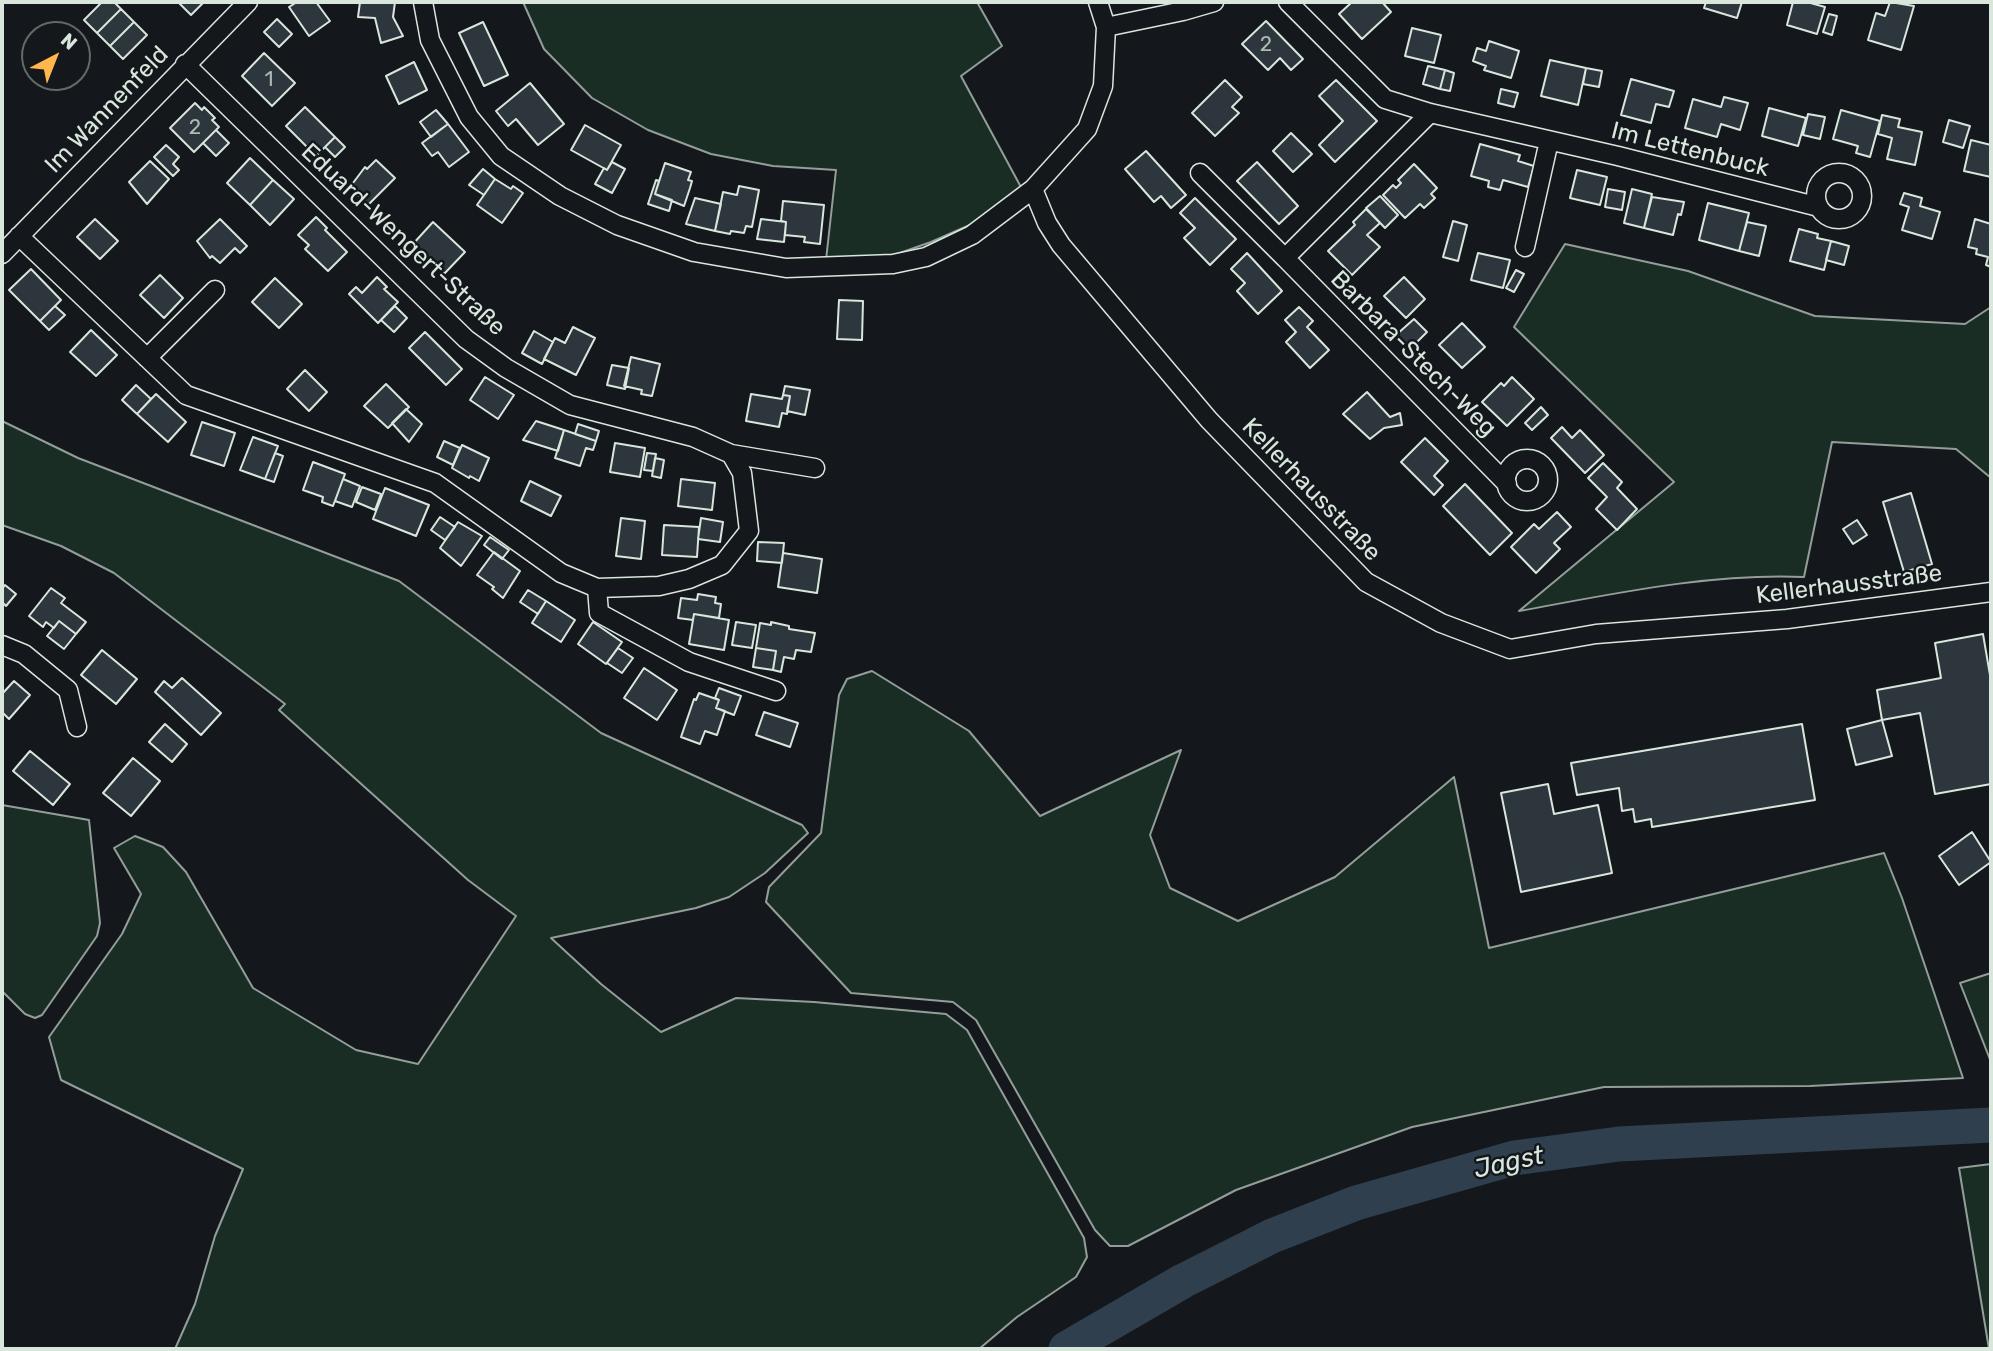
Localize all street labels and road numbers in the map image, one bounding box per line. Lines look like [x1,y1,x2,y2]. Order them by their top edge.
street label: Im Wannenfeld [39,41,175,179]
street label: Im Lettenbuck [1608,116,1772,184]
street label: Eduard-Wengert-Straße [295,138,511,342]
street label: Barbara-Stech-Weg [1324,265,1502,443]
street label: Kellerhausstraße [1236,413,1386,567]
street label: Kellerhausstraße [1754,559,1944,611]

